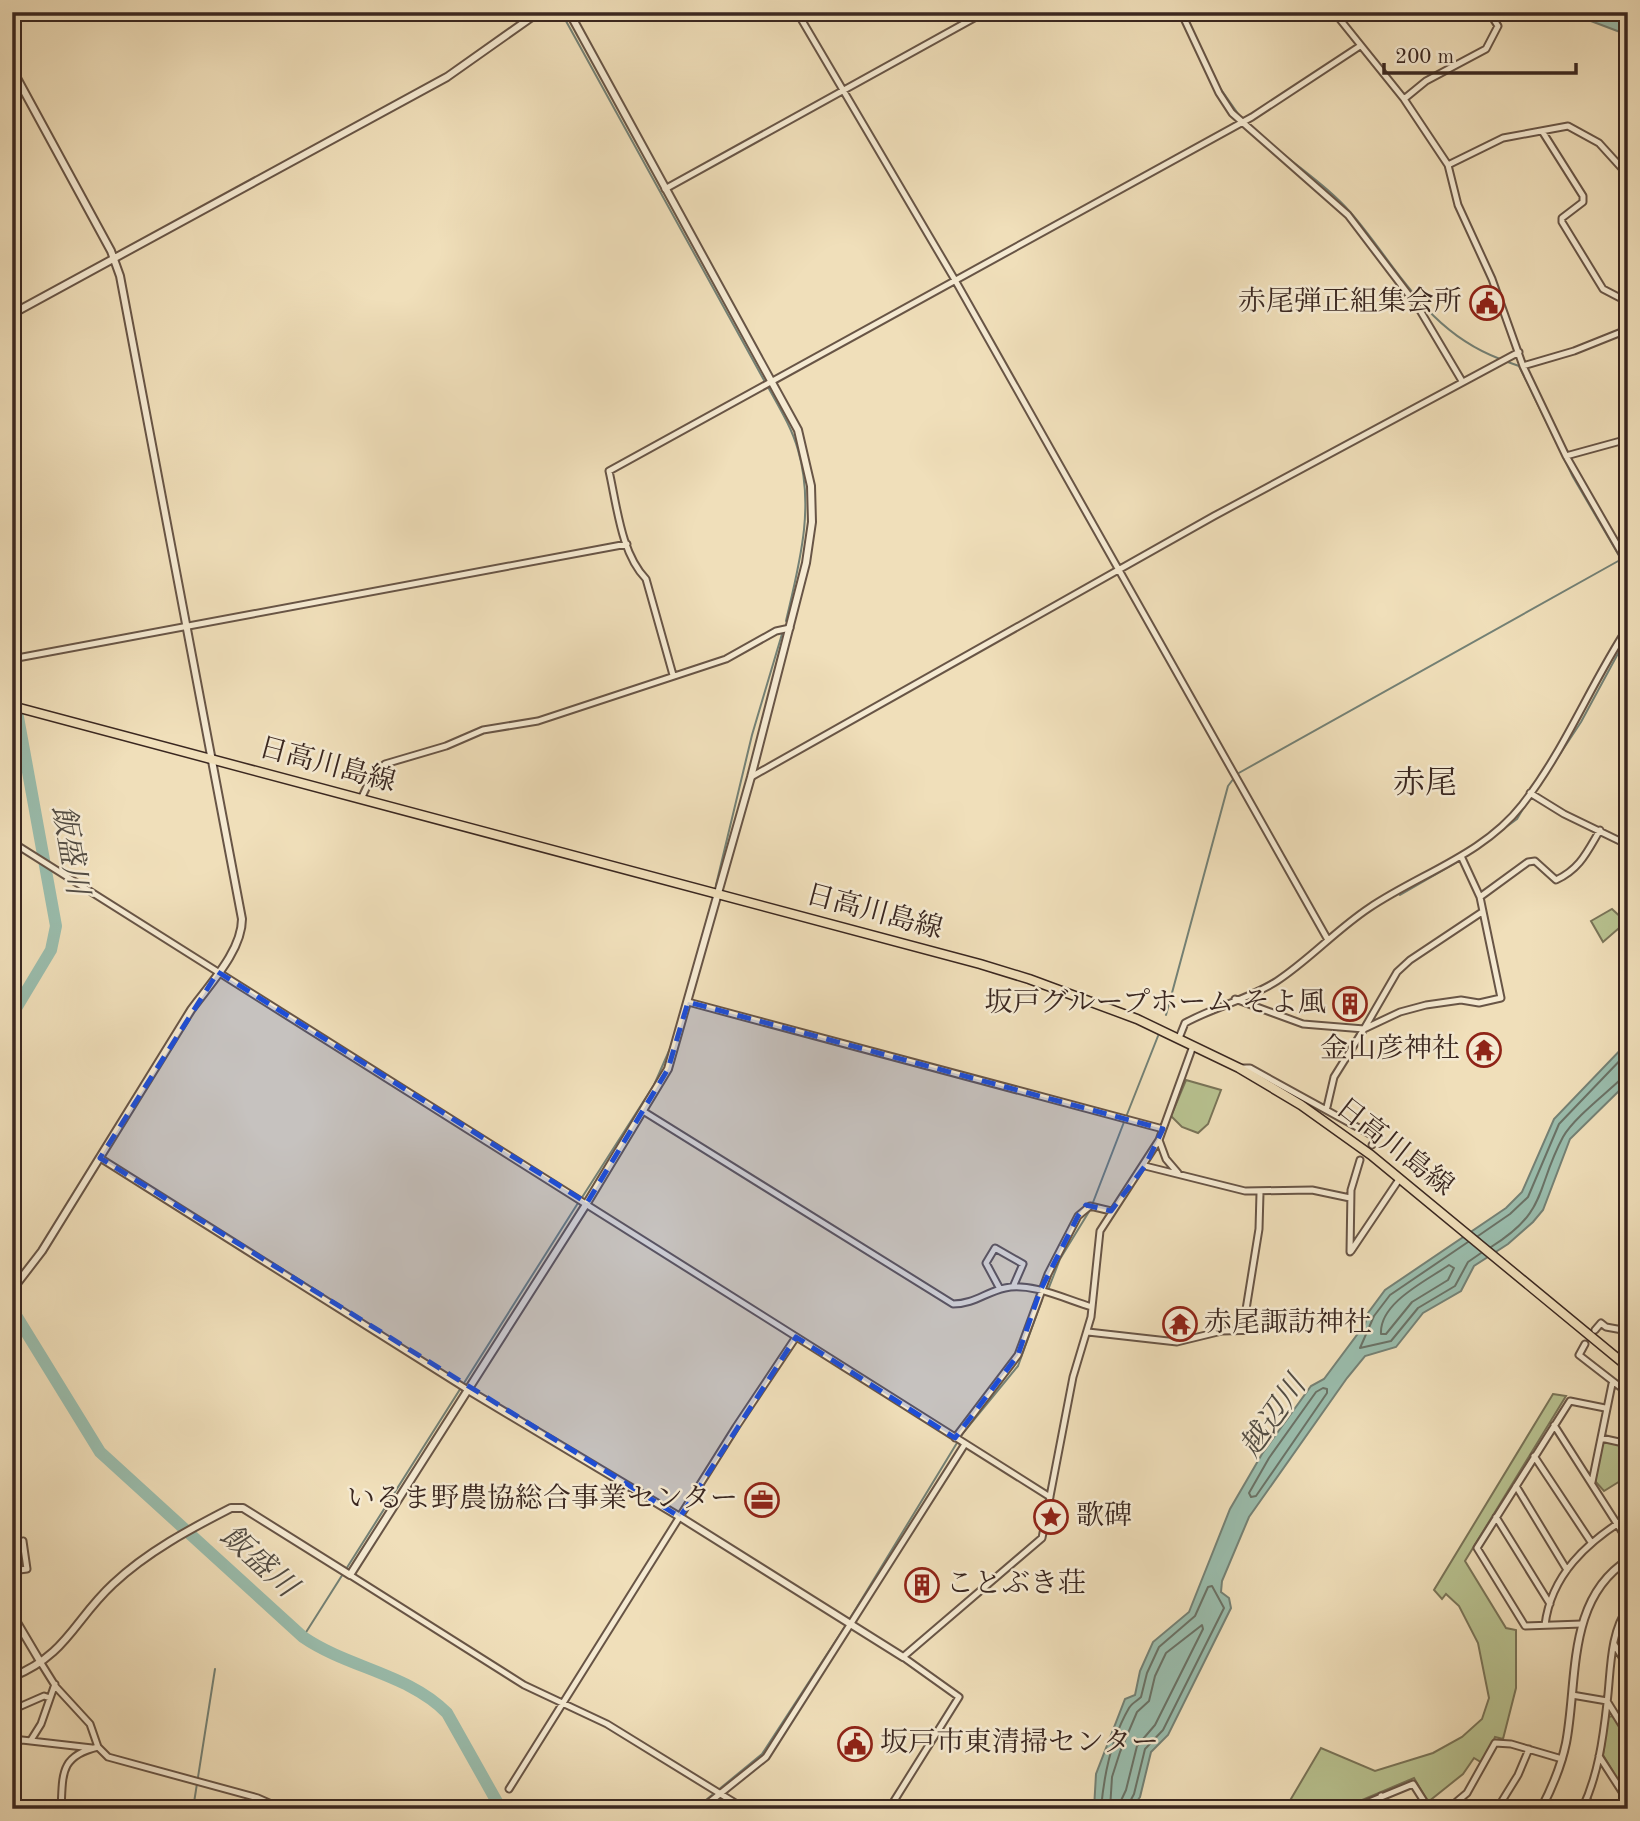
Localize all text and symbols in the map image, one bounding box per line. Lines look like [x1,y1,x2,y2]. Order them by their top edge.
scale bar [1384,32,1577,76]
text: 200 m [1395,47,1454,68]
public building icon: 赤尾弾正組集会所 [1468,284,1506,322]
place label: 赤尾弾正組集会所 [1238,286,1462,317]
street label: 日高川島線 [256,731,399,798]
district label: 赤尾 [1393,766,1457,801]
water label: 飯盛川 [46,803,95,900]
street label: 日高川島線 [803,878,946,945]
building icon: 坂戸グループホーム そよ風 [1331,985,1369,1023]
place label: 坂戸グループホーム そよ風 [984,988,1326,1018]
temple icon: 金山彦神社 [1465,1031,1503,1069]
place label: 金山彦神社 [1320,1033,1460,1064]
street label: 日高川島線 [1330,1092,1460,1202]
temple icon: 赤尾諏訪神社 [1161,1305,1199,1343]
place label: 赤尾諏訪神社 [1204,1307,1372,1338]
water label: 越辺川 [1233,1367,1314,1462]
office icon: いるま野農協総合事業センター [743,1481,781,1519]
place label: いるま野農協総合事業センター [347,1483,738,1514]
place icon: 歌碑 [1032,1498,1070,1536]
place label: 歌碑 [1076,1500,1132,1531]
water label: 飯盛川 [215,1519,306,1605]
building icon: ことぶき荘 [903,1566,941,1604]
place label: ことぶき荘 [946,1568,1086,1599]
public building icon: 坂戸市東清掃センター [836,1725,874,1763]
place label: 坂戸市東清掃センター [880,1727,1159,1758]

